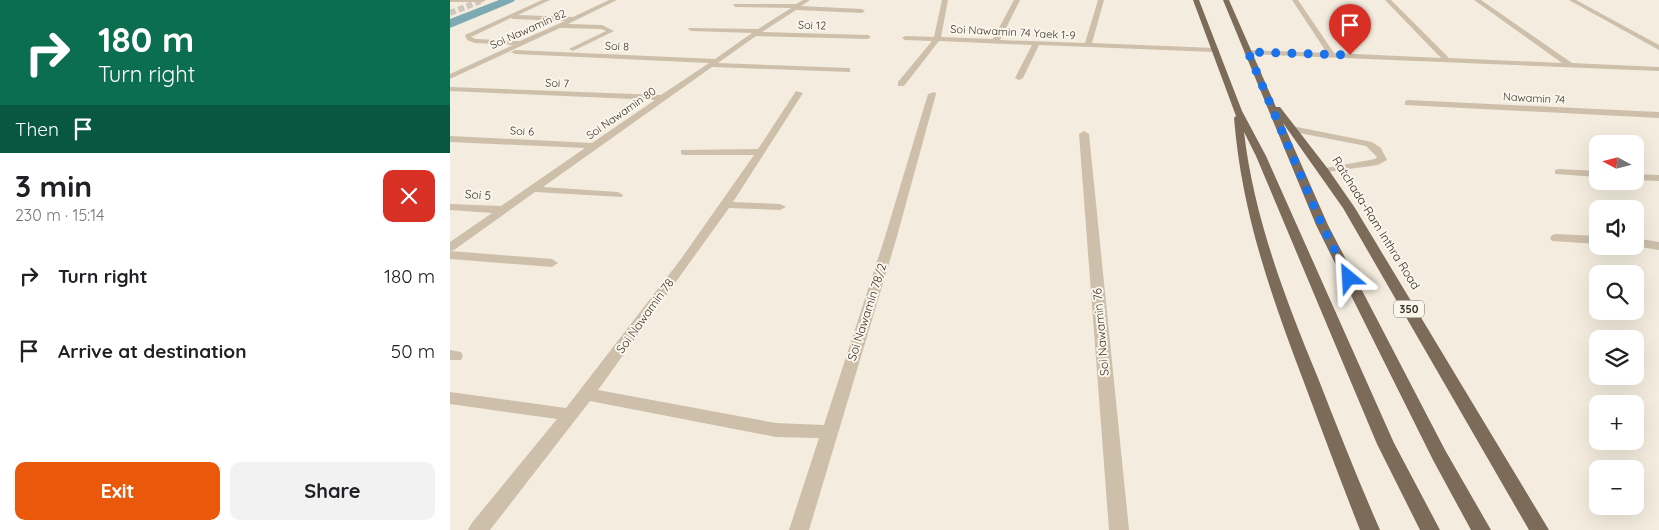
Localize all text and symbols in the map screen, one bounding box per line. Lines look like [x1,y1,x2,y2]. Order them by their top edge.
pin [1329,4,1371,55]
street label: Soi Nawamin 82 [488,6,568,52]
icon: arrive [1336,11,1364,39]
text: 180 m [98,17,194,61]
street label: Soi 12 [798,18,826,32]
icon: right [15,20,80,85]
street label: Soi Nawamin 74 Yaek 1-9 [950,22,1076,42]
street label: Soi 8 [605,39,629,53]
text: Turn right [98,60,195,88]
street label: Soi 7 [545,76,570,90]
street label: Soi Nawamin 80 [583,84,659,142]
street label: Nawamin 74 [1503,89,1566,107]
icon: arrive [69,115,97,143]
text: Then [15,117,59,141]
street label: Soi 6 [510,123,534,139]
north arrow [1589,135,1644,190]
map controls [1589,135,1644,515]
street label: Ratchada-Ram Inthra Road [1329,153,1424,292]
text: 3 min [15,167,92,205]
button: close [383,170,435,222]
street label: Soi 5 [464,186,492,203]
button: sound [1589,200,1644,255]
text: 230 m · 15:14 [15,205,104,225]
position arrow [1322,251,1374,303]
street label: Soi Nawamin 78/2 [844,261,889,362]
icon: right [15,262,43,290]
text: Turn right [58,264,147,288]
text: 180 m [384,264,435,288]
button: search [1589,265,1644,320]
street label: Soi Nawamin 78 [613,276,677,356]
street label: Soi Nawamin 76 [1089,287,1112,377]
road number: 350 [1394,300,1424,318]
button: layers [1589,330,1644,385]
icon: arrive [15,337,43,365]
text: Arrive at destination [58,339,247,363]
text: 50 m [391,339,435,363]
button: + [1589,395,1644,450]
button: − [1589,460,1644,515]
button: Exit [15,462,220,520]
button: Share [230,462,435,520]

